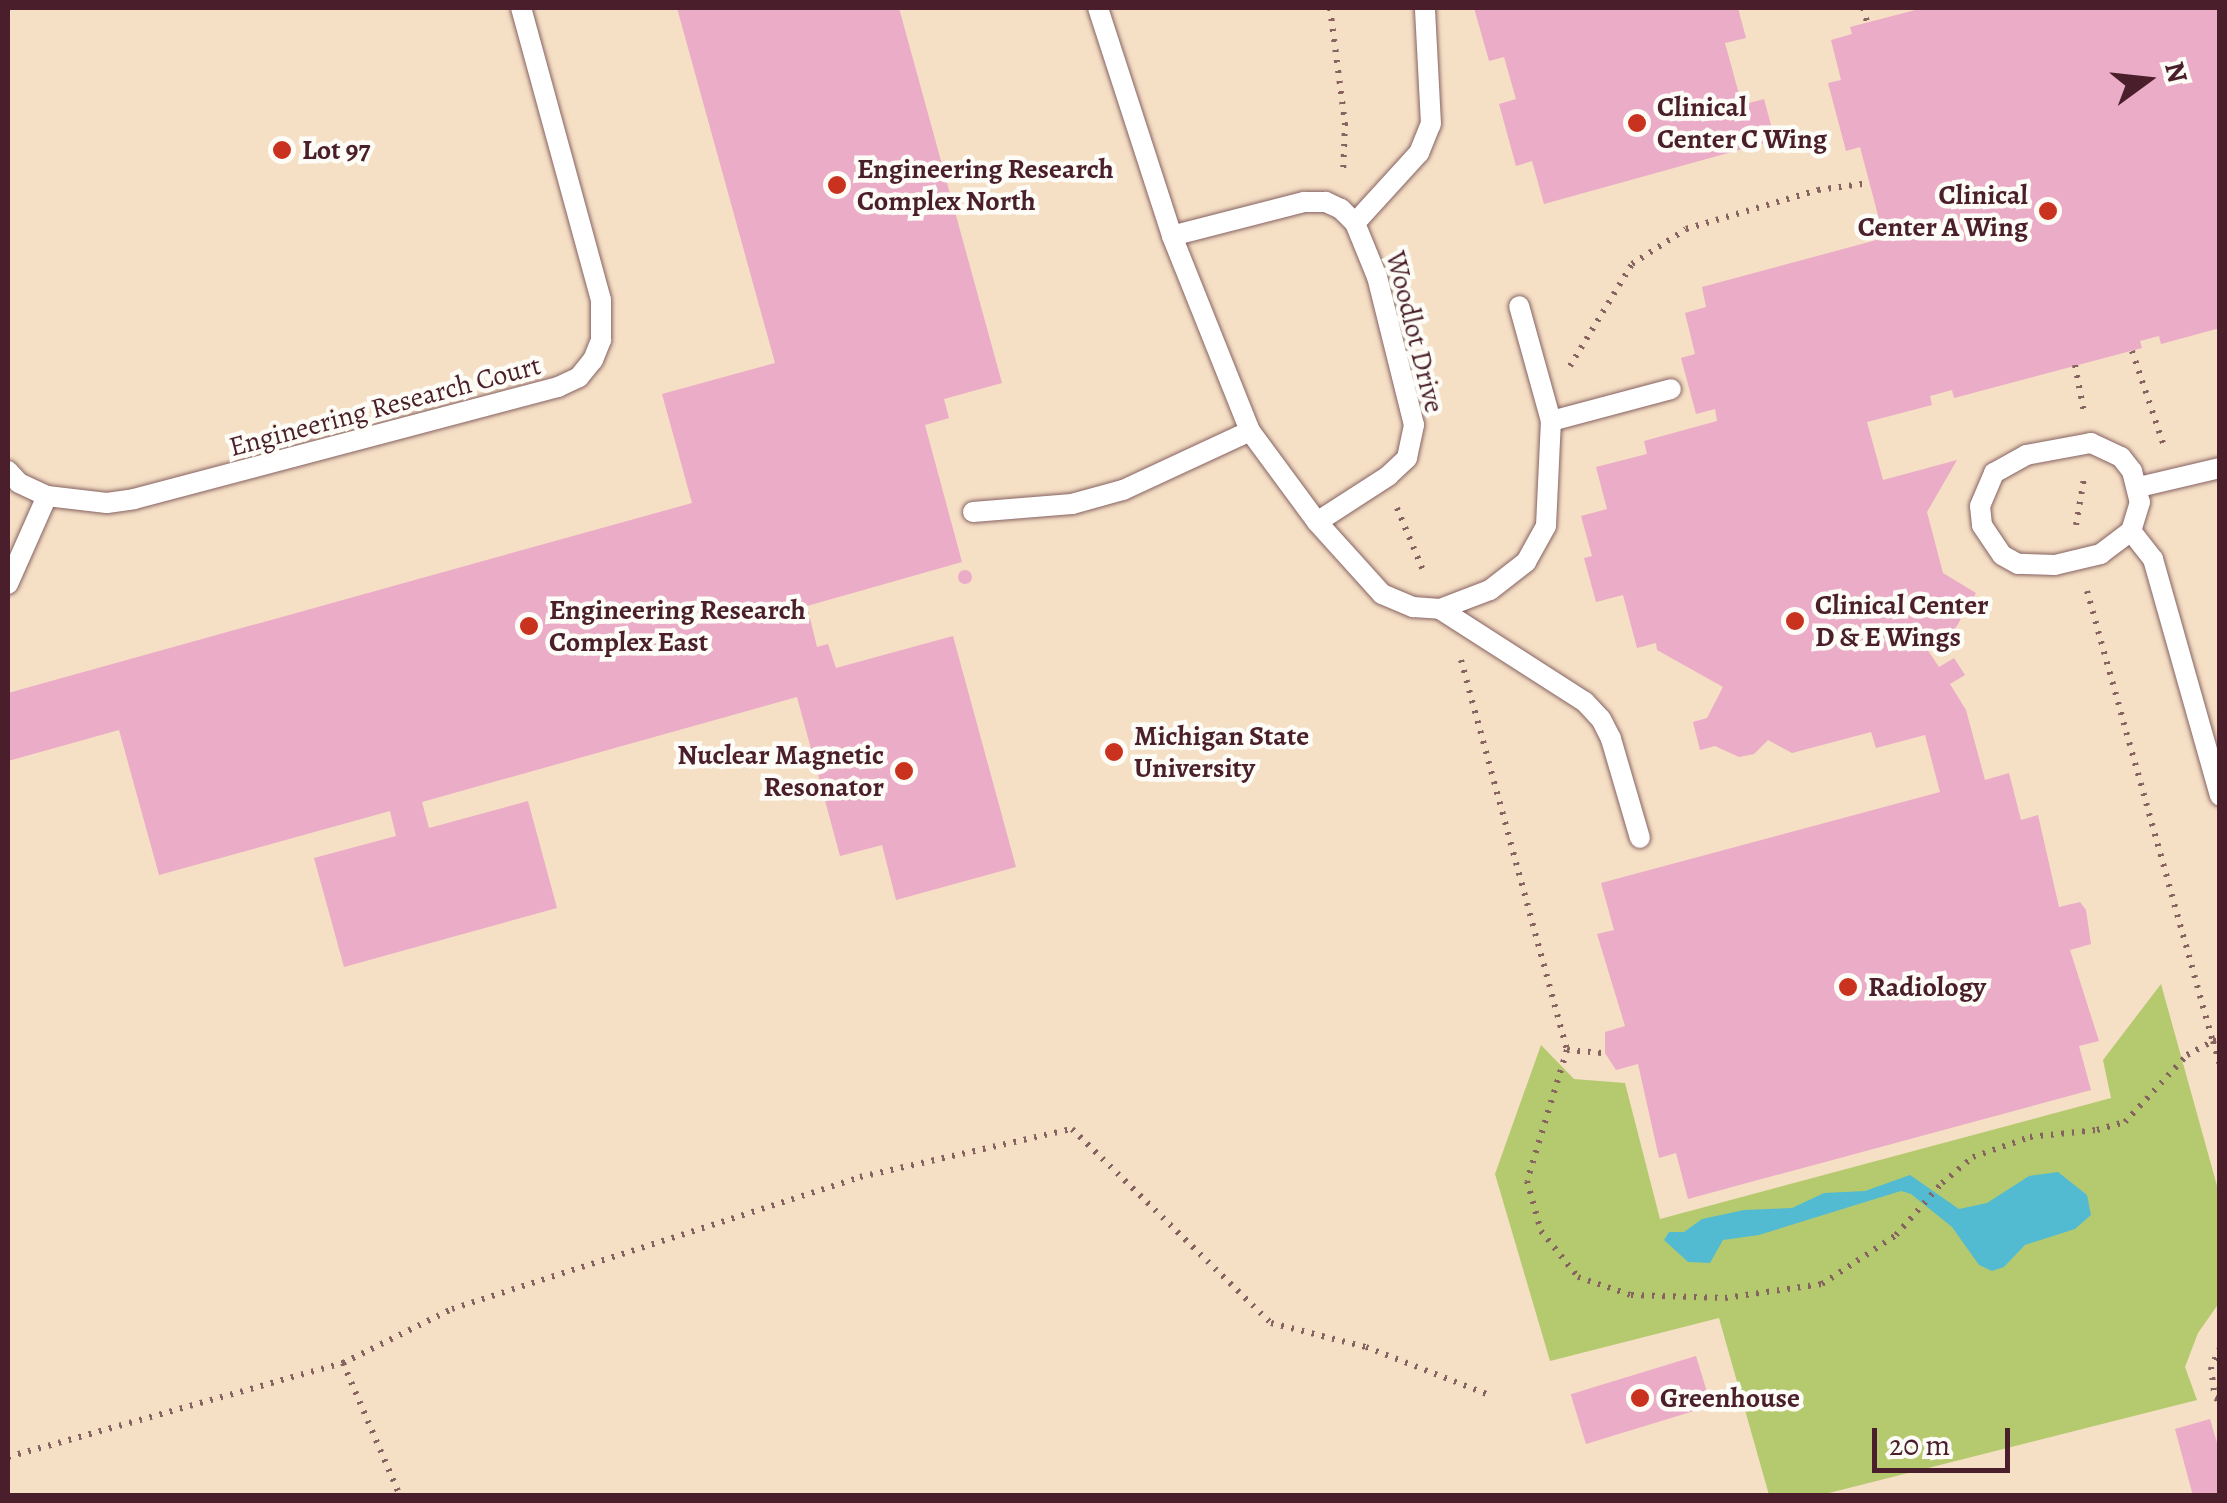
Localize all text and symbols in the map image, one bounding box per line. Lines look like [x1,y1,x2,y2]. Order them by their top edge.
north arrow [2097,30,2197,130]
text: N [2155,57,2197,87]
place label: Clinical Center C Wing [1657,90,1827,156]
marker: Clinical Center C Wing [1626,112,1648,134]
place label: Lot 97 [302,133,370,167]
marker: Lot 97 [271,139,293,161]
place label: Engineering Research Complex North [857,152,1114,218]
marker: Engineering Research Complex North [826,174,848,196]
place label: Clinical Center A Wing [1858,178,2028,244]
marker: Clinical Center A Wing [2037,200,2059,222]
street label: Woodlot Drive [1379,248,1451,416]
street label: Engineering Research Court [225,348,545,464]
place label: Clinical Center D & E Wings [1815,588,1989,654]
place label: Engineering Research Complex East [549,593,806,659]
marker: Clinical Center D & E Wings [1784,610,1806,632]
marker: Engineering Research Complex East [518,615,540,637]
place label: Michigan State University [1134,719,1309,785]
place label: Nuclear Magnetic Resonator [677,738,884,804]
marker: Michigan State University [1103,741,1125,763]
marker: Nuclear Magnetic Resonator [893,760,915,782]
place label: Radiology [1868,970,1986,1004]
marker: Radiology [1837,976,1859,998]
place label: Greenhouse [1660,1381,1800,1415]
marker: Greenhouse [1629,1387,1651,1409]
scale bar [1877,1408,2014,1470]
text: 20 m [1889,1425,1950,1465]

